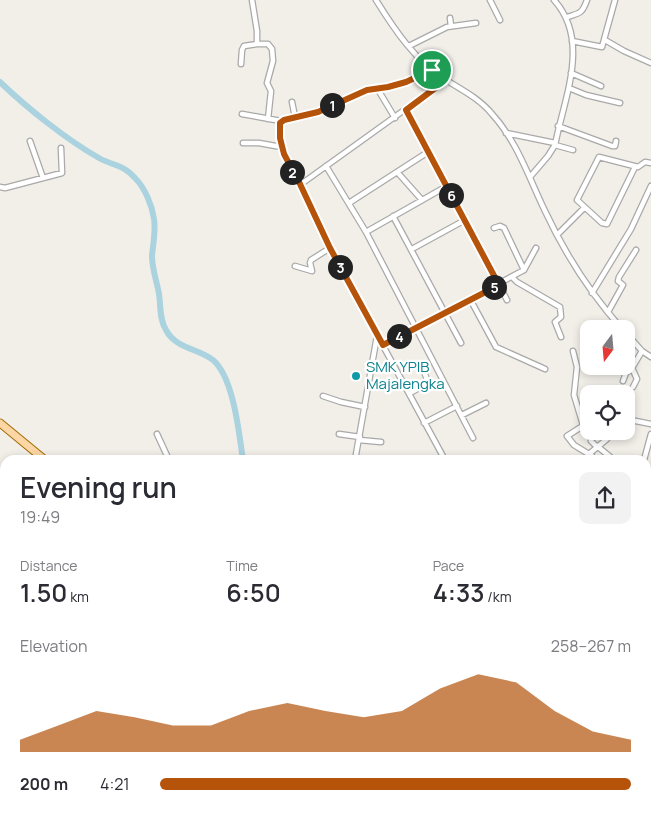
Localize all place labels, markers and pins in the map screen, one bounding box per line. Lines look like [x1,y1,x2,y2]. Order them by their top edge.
pin [411,49,453,91]
pin: 1 [320,92,344,118]
pin: 2 [280,160,304,184]
pin: 6 [438,182,464,208]
pin: 3 [328,254,352,280]
pin: 5 [482,274,506,300]
pin: 4 [386,324,412,348]
place label: SMK YPIB Majalengka [366,356,445,394]
marker: SMK YPIB Majalengka [350,370,362,382]

